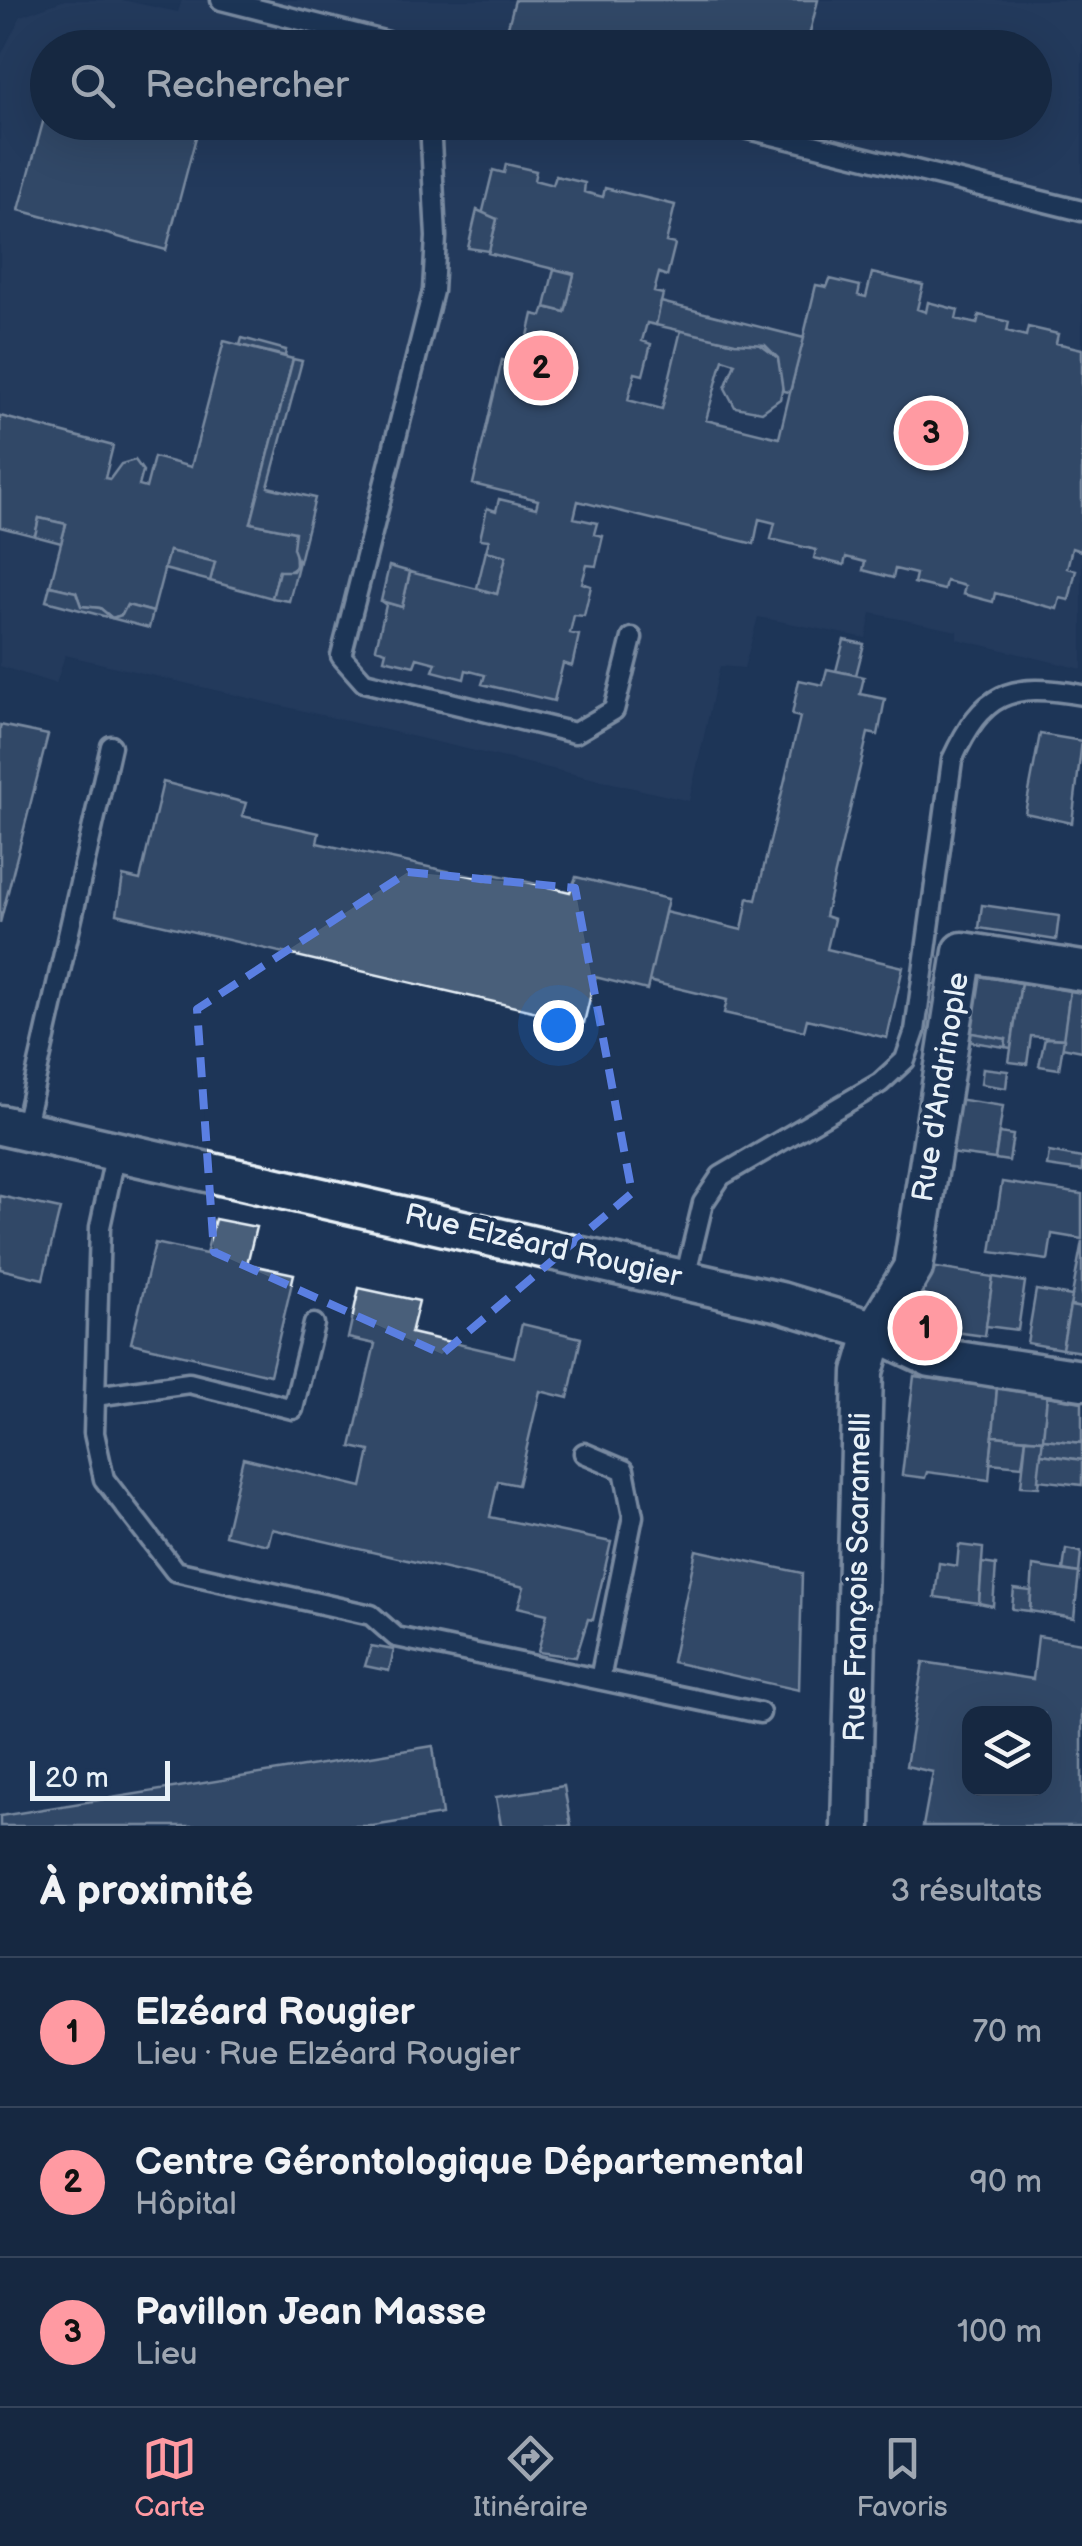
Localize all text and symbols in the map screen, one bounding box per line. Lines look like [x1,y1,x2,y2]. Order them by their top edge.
search box [30,30,1052,140]
icon: search [65,58,120,113]
text: Rechercher [145,63,349,108]
pin: 2 [508,330,574,406]
pin: 3 [898,396,964,470]
street label: Rue d'Andrinople [905,970,977,1204]
your location [533,1000,584,1051]
street label: Rue Elzéard Rougier [401,1197,686,1296]
pin: 1 [892,1290,958,1366]
street label: Rue François Scaramelli [837,1412,879,1742]
map controls [962,1706,1052,1796]
button: layers [962,1706,1052,1796]
scale bar [30,1756,170,1800]
text: 20 m [45,1762,109,1795]
text: À proximité [40,1866,253,1917]
text: 3 résultats [890,1872,1042,1911]
text: Elzéard Rougier [135,1990,415,2035]
text: 1 [66,2013,79,2052]
text: 70 m [972,2013,1042,2052]
text: Lieu · Rue Elzéard Rougier [135,2035,520,2074]
text: Centre Gérontologique Départemental [135,2140,804,2185]
text: 2 [63,2163,82,2202]
text: 90 m [970,2163,1042,2202]
text: Hôpital [135,2185,237,2224]
text: Pavillon Jean Masse [135,2290,486,2335]
text: 3 [63,2313,82,2352]
text: 100 m [957,2313,1042,2352]
text: Lieu [135,2335,198,2374]
tab: Carte [134,2431,205,2524]
tab: Itinéraire [473,2431,588,2524]
tab: Favoris [856,2431,948,2524]

